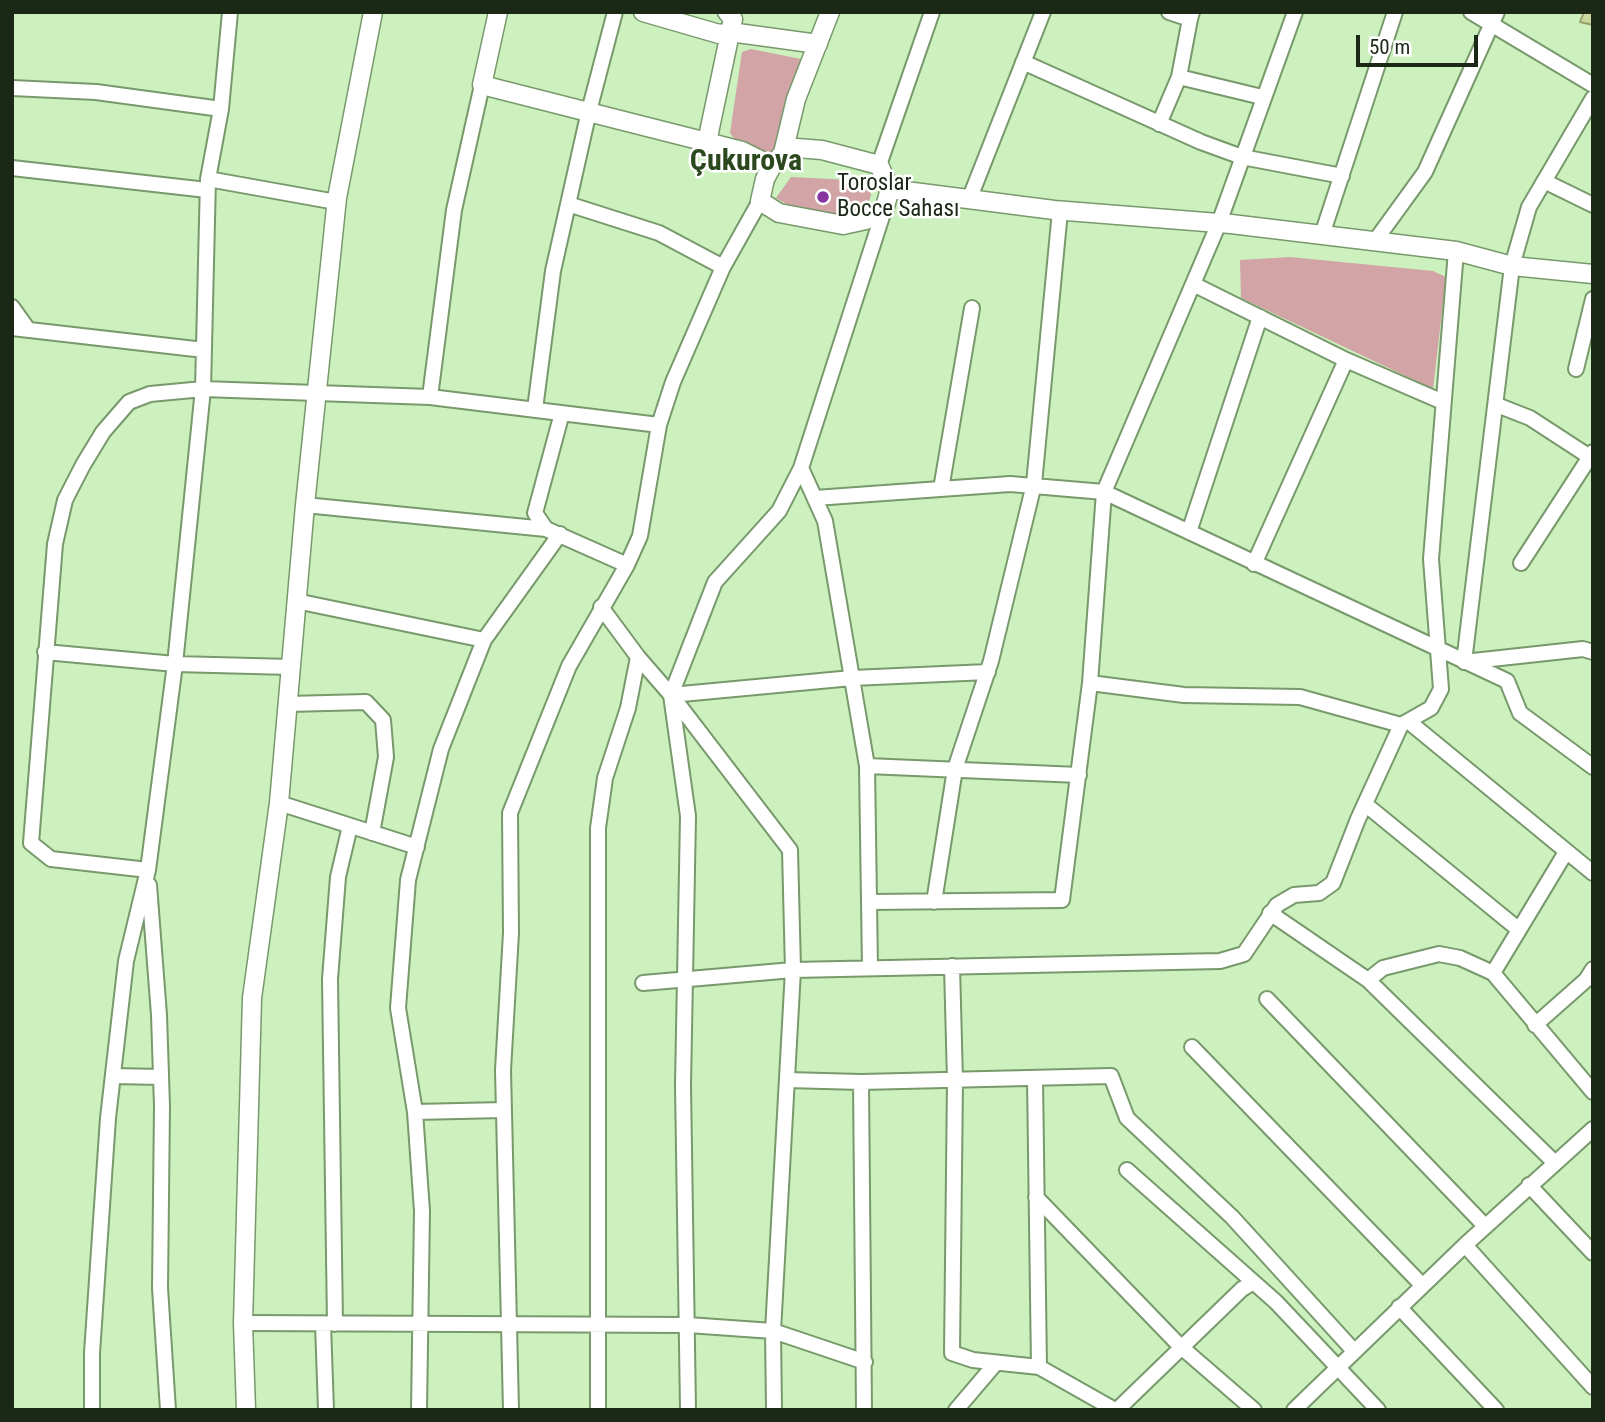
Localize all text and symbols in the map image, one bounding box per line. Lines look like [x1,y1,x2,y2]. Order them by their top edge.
scale bar [1360,21,1482,65]
text: 50 m [1369,35,1410,59]
district label: Çukurova [690,144,802,180]
place label: Toroslar Bocce Sahası [837,170,959,224]
marker: Toroslar Bocce Sahası [815,189,831,205]

